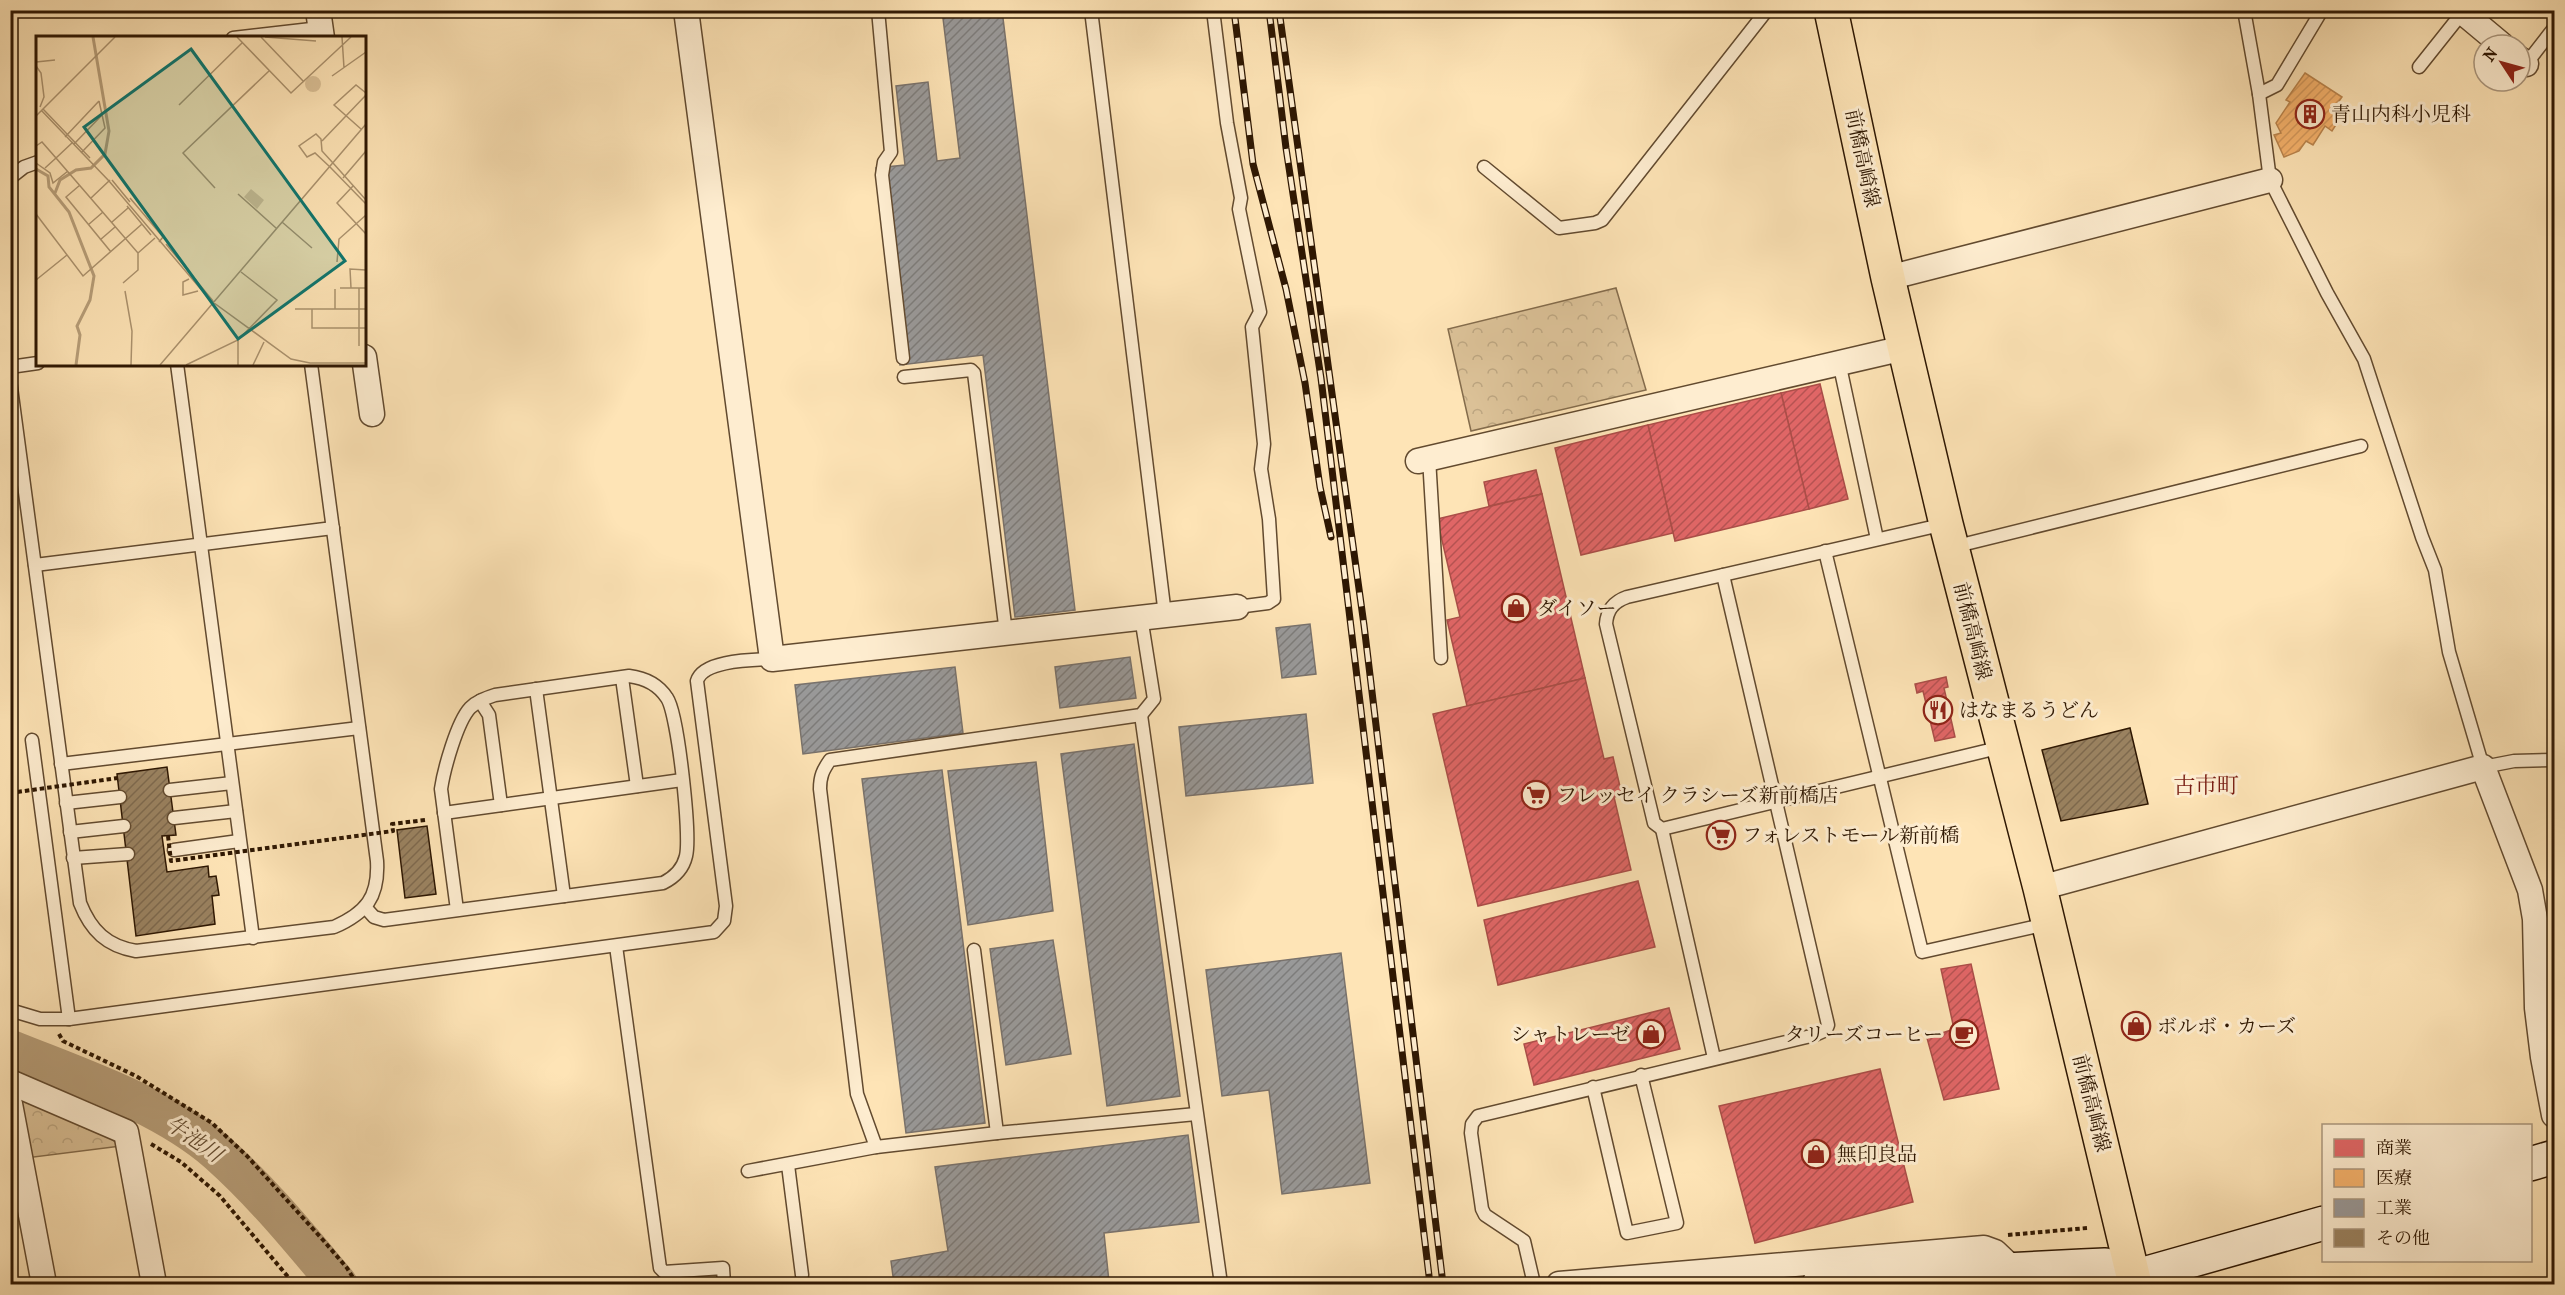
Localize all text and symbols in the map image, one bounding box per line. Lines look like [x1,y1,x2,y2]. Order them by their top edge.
north arrow [2472,33,2532,93]
inset map [36,36,366,366]
text: N [2479,43,2502,65]
building icon: 青山内科小児科 [2294,98,2326,130]
place label: 青山内科小児科 [2331,103,2471,126]
street label: 前橋高崎線 [1841,107,1884,209]
street label: 前橋高崎線 [1949,580,1996,682]
shop icon: ダイソー [1500,592,1532,624]
place label: ダイソー [1537,597,1617,620]
restaurant icon: はなまるうどん [1922,694,1954,726]
place label: はなまるうどん [1959,699,2099,722]
district label: 古市町 [2173,773,2239,799]
supermarket icon: フレッセイ クラシーズ新前橋店 [1520,779,1552,811]
place label: フレッセイ クラシーズ新前橋店 [1557,784,1839,807]
supermarket icon: フォレストモール新前橋 [1705,819,1737,851]
place label: フォレストモール新前橋 [1742,824,1959,847]
shop icon: ボルボ・カーズ [2120,1010,2152,1042]
place label: ボルボ・カーズ [2157,1015,2296,1038]
shop icon: シャトレーゼ [1635,1018,1667,1050]
cafe icon: タリーズコーヒー [1948,1018,1980,1050]
place label: シャトレーゼ [1511,1023,1630,1046]
place label: タリーズコーヒー [1785,1023,1943,1046]
street label: 前橋高崎線 [2068,1052,2115,1154]
water label: 牛池川 [161,1111,228,1168]
legend [2322,1124,2532,1262]
shop icon: 無印良品 [1800,1138,1832,1170]
text: 商業 [2376,1138,2412,1159]
place label: 無印良品 [1837,1143,1917,1166]
text: 医療 [2376,1168,2412,1189]
text: 工業 [2376,1198,2412,1219]
text: その他 [2376,1228,2430,1249]

